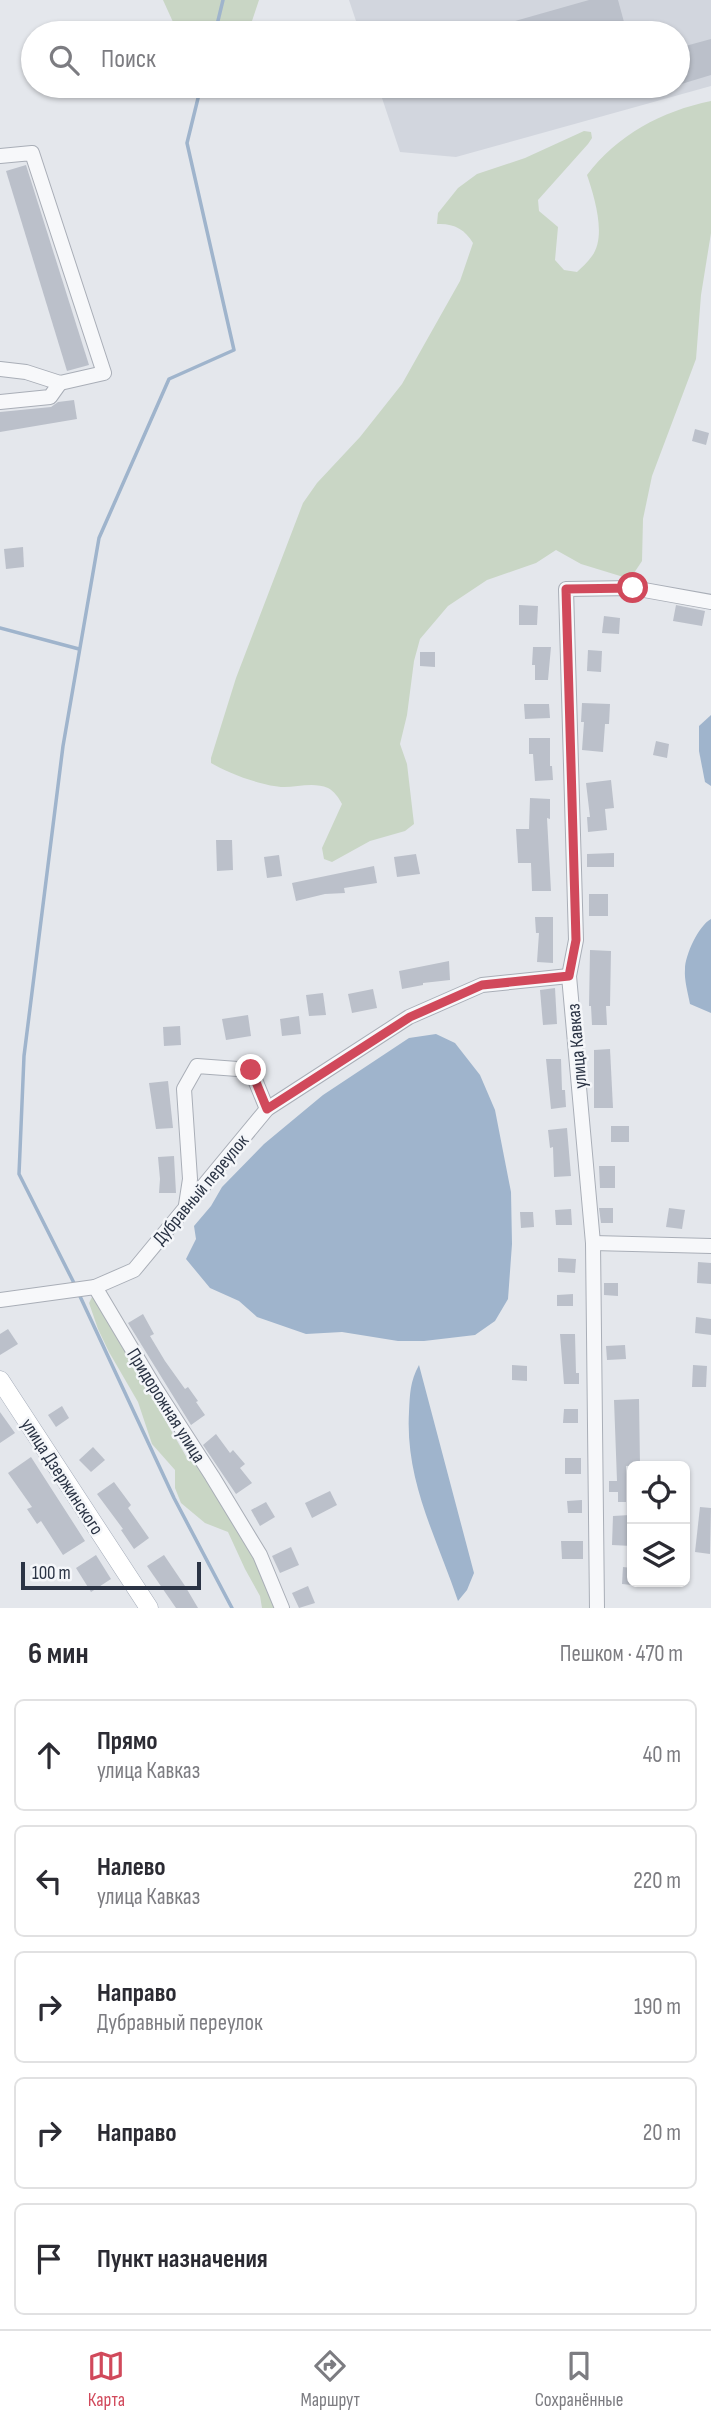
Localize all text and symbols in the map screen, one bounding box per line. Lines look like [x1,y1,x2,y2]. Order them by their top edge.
search box [21,21,690,98]
icon: search [45,41,83,79]
text: Поиск [101,44,156,75]
route start [617,572,648,603]
street label: улица Кавказ [562,1002,593,1089]
route end [235,1054,266,1085]
street label: Дубравный переулок [148,1130,254,1250]
street label: Придорожная улица [121,1344,210,1467]
street label: улица Дзержинского [15,1414,108,1539]
map controls [627,1461,690,1587]
button: locate [627,1461,690,1524]
button: layers [627,1524,690,1587]
scale bar [21,1559,201,1591]
text: 100 m [32,1562,71,1585]
text: 6 мин [28,1636,89,1672]
text: Пешком · 470 m [560,1640,683,1668]
text: Прямо [97,1726,158,1757]
icon: ahead [30,1736,68,1774]
text: 40 m [643,1741,681,1769]
text: улица Кавказ [97,1757,200,1785]
text: Налево [97,1852,166,1883]
icon: left [30,1862,68,1900]
text: 220 m [633,1867,681,1895]
text: улица Кавказ [97,1883,200,1911]
text: Направо [97,1978,176,2009]
icon: right [30,1988,68,2026]
text: 190 m [634,1993,681,2021]
text: Дубравный переулок [97,2009,263,2037]
icon: right [30,2114,68,2152]
text: Направо [97,2118,176,2149]
text: 20 m [643,2119,681,2147]
icon: arrive [30,2240,68,2278]
text: Пункт назначения [97,2244,268,2275]
tab: Карта [87,2347,125,2412]
tab: Маршрут [300,2347,360,2412]
tab: Сохранённые [535,2347,623,2412]

